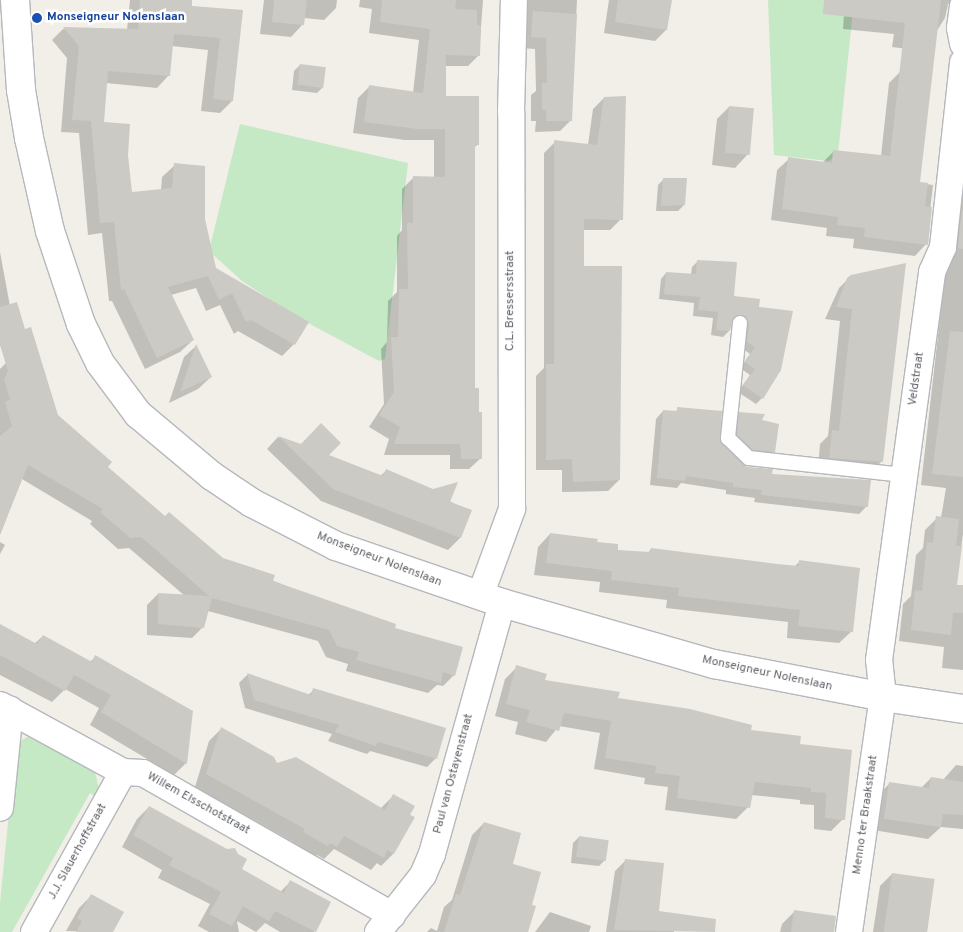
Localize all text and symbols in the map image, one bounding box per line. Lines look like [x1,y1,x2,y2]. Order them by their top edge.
place label: Monseigneur Nolenslaan [47,11,185,25]
marker: Monseigneur Nolenslaan [31,12,43,24]
street label: C.L. Bressersstraat [504,251,518,351]
street label: Veldstraat [906,351,928,407]
street label: Monseigneur Nolenslaan [314,530,444,590]
street label: Monseigneur Nolenslaan [701,653,833,695]
street label: Paul van Ostayenstraat [431,712,477,836]
street label: Menno ter Braakstraat [851,754,881,876]
street label: Willem Elsschotstraat [144,770,252,838]
street label: J.J. Slauerhoffstraat [46,801,110,903]

